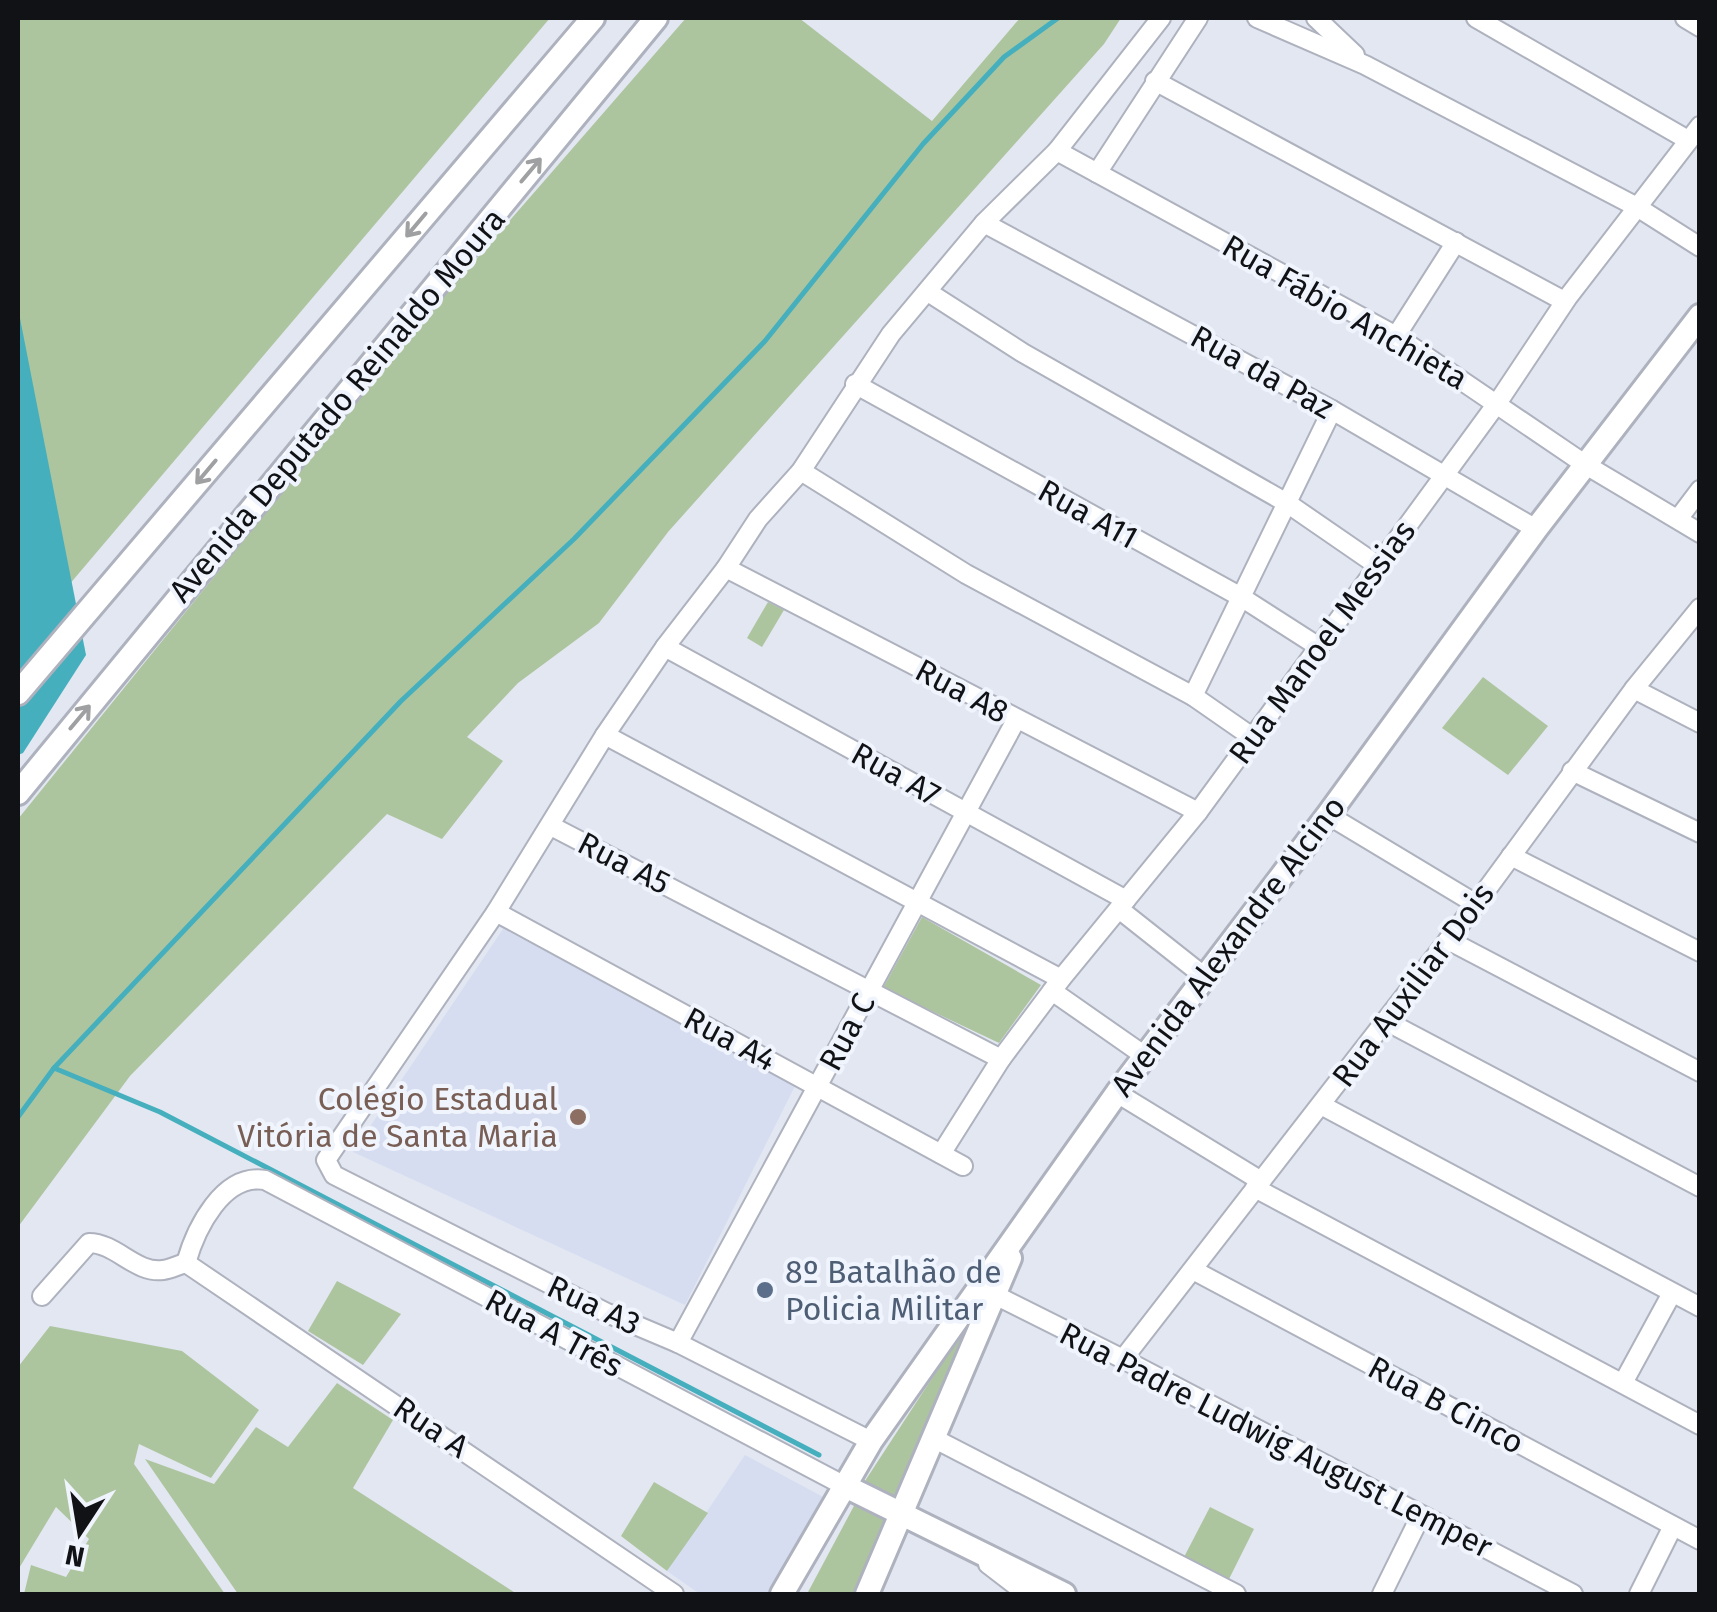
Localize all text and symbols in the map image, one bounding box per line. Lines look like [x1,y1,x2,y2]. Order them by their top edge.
one-way arrow [520,157,542,183]
street label: Avenida Deputado Reinaldo Moura [161,200,513,610]
one-way arrow [405,212,428,237]
street label: Rua Fábio Anchieta [1216,226,1474,398]
street label: Rua da Paz [1184,317,1340,427]
one-way arrow [195,459,217,485]
street label: Rua A11 [1032,471,1144,557]
street label: Rua Manoel Messias [1221,513,1423,771]
street label: Rua A8 [909,651,1015,731]
one-way arrow [68,705,90,731]
street label: Rua A7 [845,734,947,814]
street label: Avenida Alexandre Alcino [1103,788,1353,1104]
street label: Rua A5 [572,824,676,902]
street label: Rua Auxiliar Dois [1324,876,1502,1094]
street label: Rua C [811,987,883,1077]
street label: Rua A4 [678,999,782,1079]
place label: Colégio Estadual Vitória de Santa Maria [237,1080,558,1155]
marker: Colégio Estadual Vitória de Santa Maria [567,1106,589,1128]
place label: 8º Batalhão de Policia Militar [785,1253,1002,1328]
street label: Rua A3 [541,1267,647,1343]
marker: 8º Batalhão de Policia Militar [754,1279,776,1301]
street label: Rua A Três [479,1281,629,1385]
street label: Rua Padre Ludwig August Lemper [1053,1314,1499,1566]
street label: Rua B Cinco [1362,1348,1530,1462]
street label: Rua A [386,1388,476,1466]
north arrow [30,1482,130,1582]
text: N [62,1538,87,1574]

